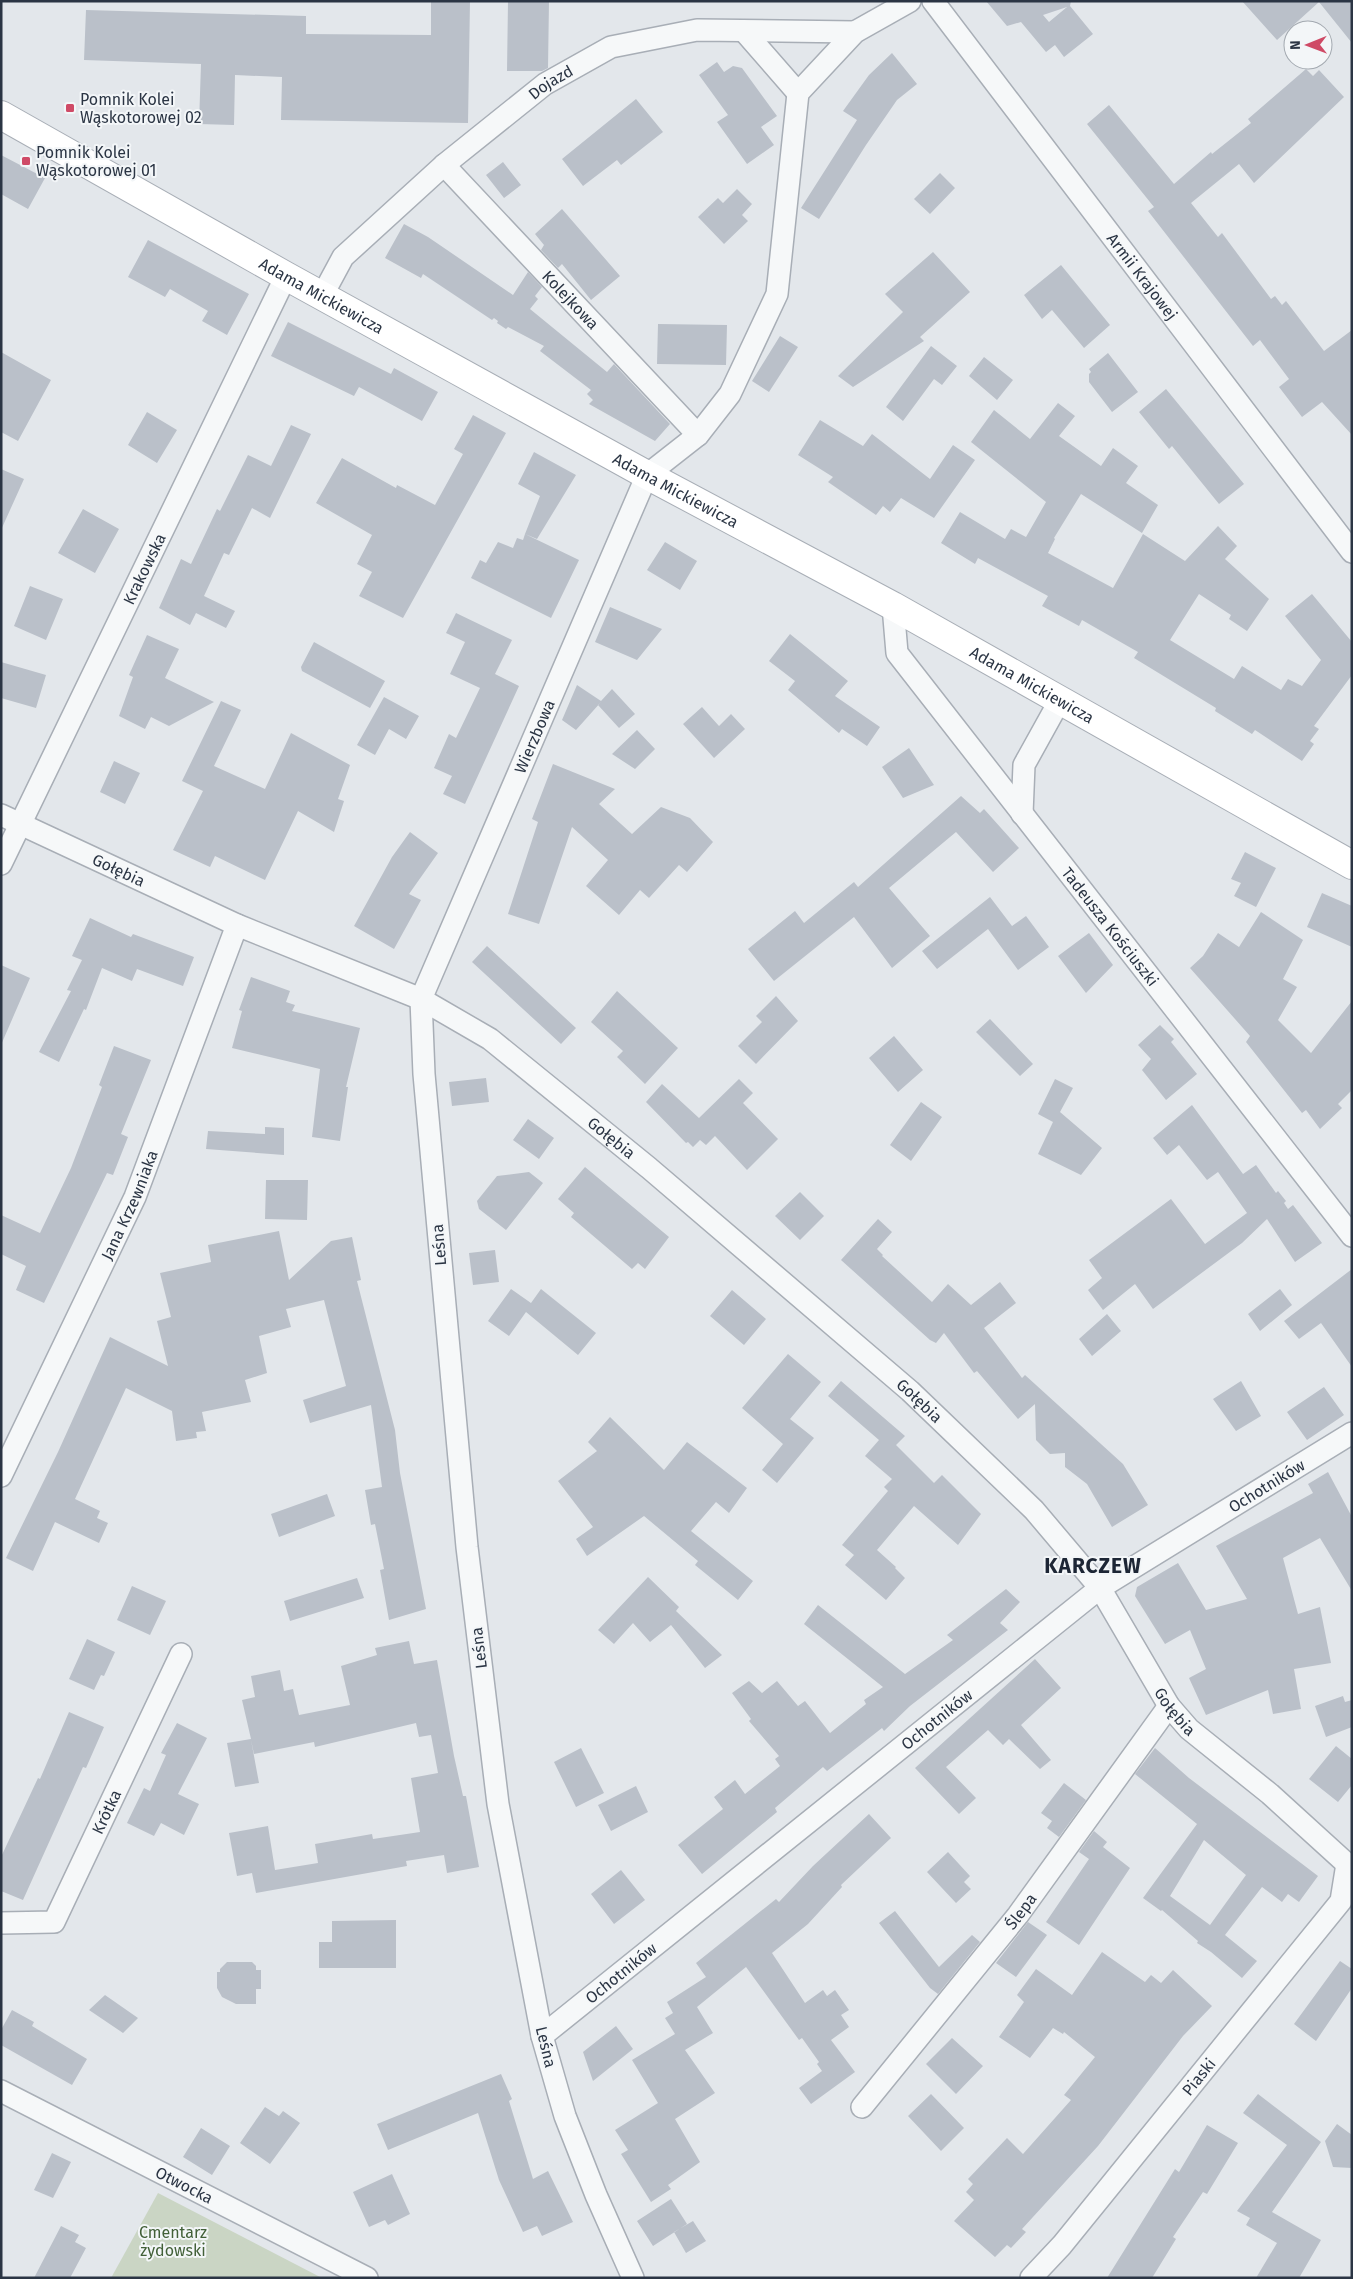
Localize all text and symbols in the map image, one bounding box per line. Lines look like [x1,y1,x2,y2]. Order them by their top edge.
north arrow [1283,20,1333,70]
text: N [1287,40,1304,50]
street label: Dojazd [524,61,576,103]
place label: Pomnik Kolei Wąskotorowej 02 [80,90,202,128]
marker: Pomnik Kolei Wąskotorowej 02 [64,102,76,114]
place label: Pomnik Kolei Wąskotorowej 01 [36,143,156,181]
marker: Pomnik Kolei Wąskotorowej 01 [20,155,32,167]
street label: Armii Krajowej [1103,229,1182,324]
street label: Adama Mickiewicza [256,253,387,338]
street label: Kolejkowa [539,266,603,333]
street label: Adama Mickiewicza [610,449,742,531]
street label: Krakowska [119,530,169,608]
street label: Adama Mickiewicza [967,642,1097,727]
street label: Wierzbowa [510,697,559,776]
street label: Gołębia [90,850,148,890]
street label: Tadeusza Kościuszki [1058,863,1163,990]
street label: Gołębia [584,1113,639,1163]
street label: Jana Krzewniaka [97,1147,161,1263]
street label: Leśna [428,1223,450,1267]
street label: Gołębia [893,1374,946,1427]
street label: Ochotników [1225,1455,1309,1516]
district label: KARCZEW [1044,1553,1142,1579]
street label: Leśna [467,1626,491,1670]
street label: Gołębia [1151,1684,1199,1740]
street label: Ochotników [897,1685,976,1754]
street label: Krótka [88,1786,125,1837]
street label: Ślepa [1000,1889,1040,1933]
street label: Ochotników [581,1938,661,2007]
street label: Leśna [532,2024,560,2070]
street label: Piaski [1178,2054,1219,2099]
street label: Otwocka [153,2162,216,2207]
park label: Cmentarz żydowski [139,2223,207,2260]

